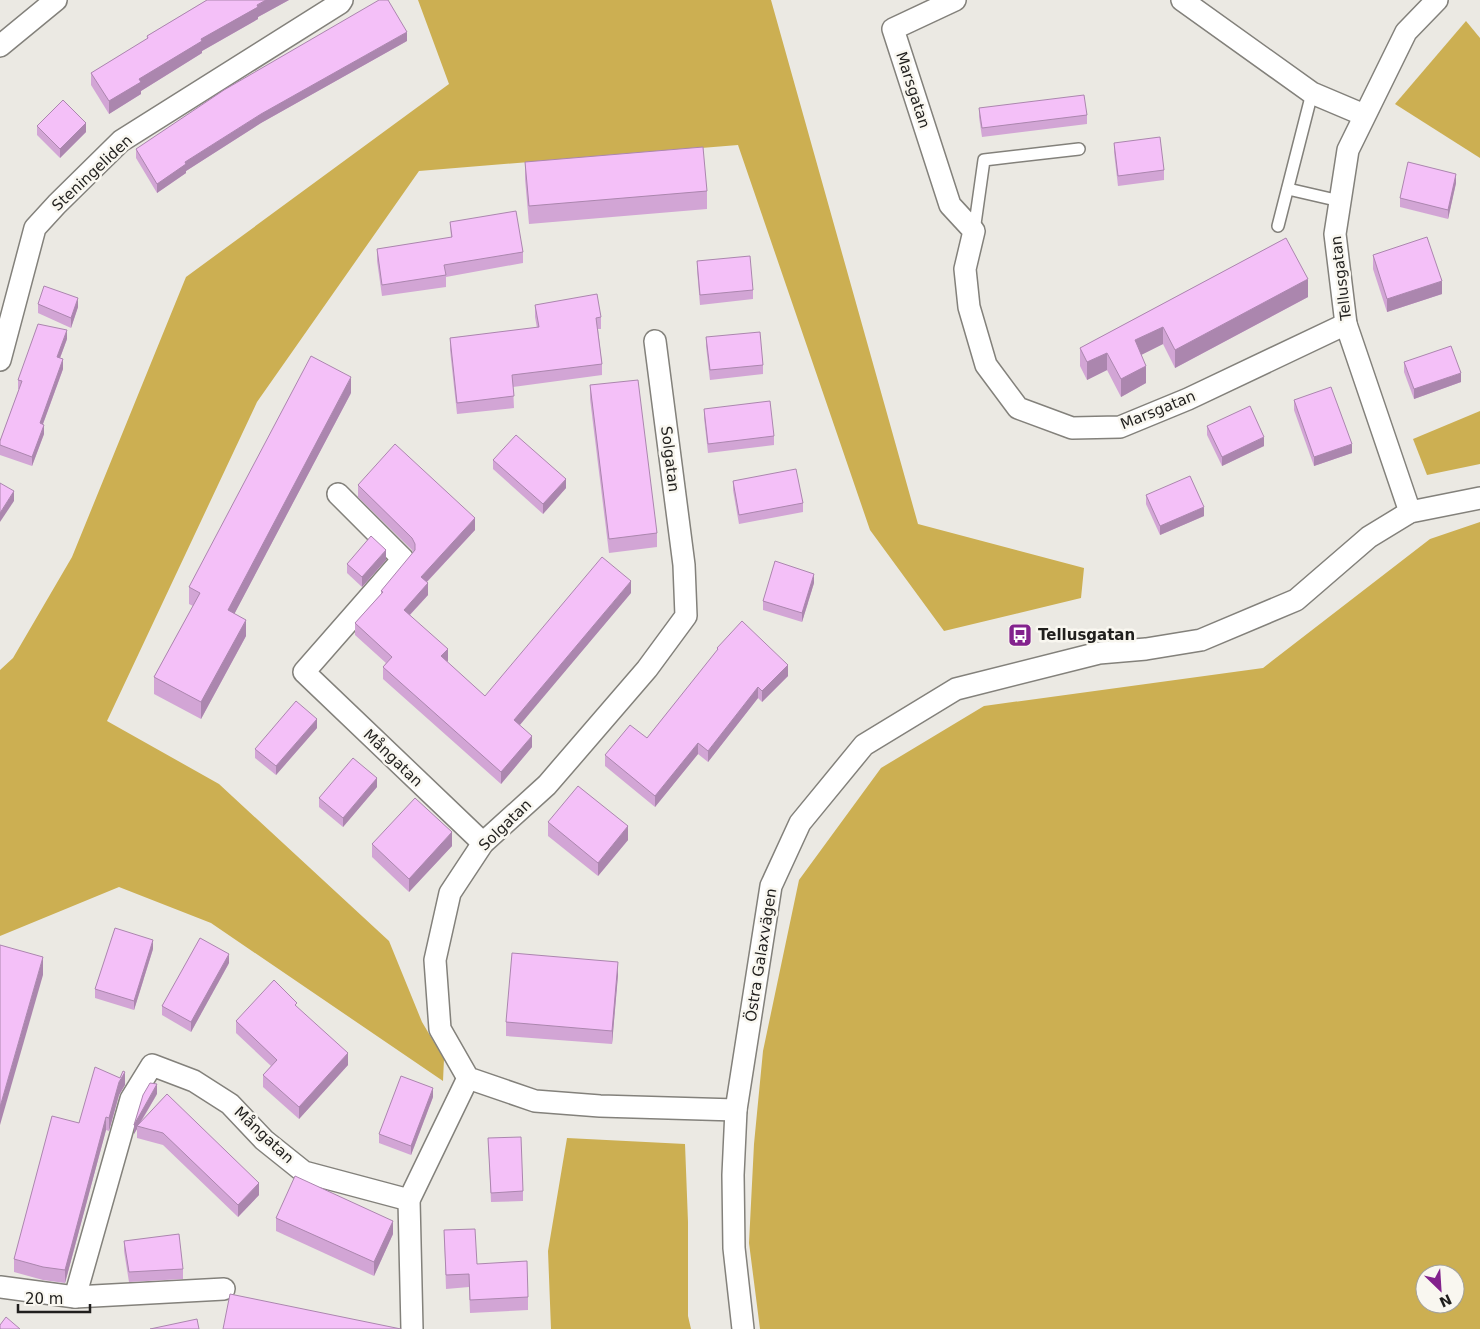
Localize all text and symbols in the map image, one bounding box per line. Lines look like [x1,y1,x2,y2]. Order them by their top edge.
street label: Marsgatan [892,49,934,131]
street label: Steningeliden [48,131,136,215]
street label: Tellusgatan [1327,235,1355,322]
street label: Marsgatan [1118,387,1198,433]
street label: Solgatan [657,425,683,493]
bus stop icon: Tellusgatan [1007,622,1033,648]
place label: Tellusgatan [1038,626,1135,644]
street label: Mångatan [360,725,426,791]
street label: Solgatan [475,796,535,854]
street label: Östra Galaxvägen [741,887,780,1023]
street label: Mångatan [230,1103,298,1167]
north arrow [1415,1264,1465,1314]
scale bar [18,1282,90,1314]
text: 20 m [25,1290,63,1308]
text: N [1437,1291,1454,1311]

